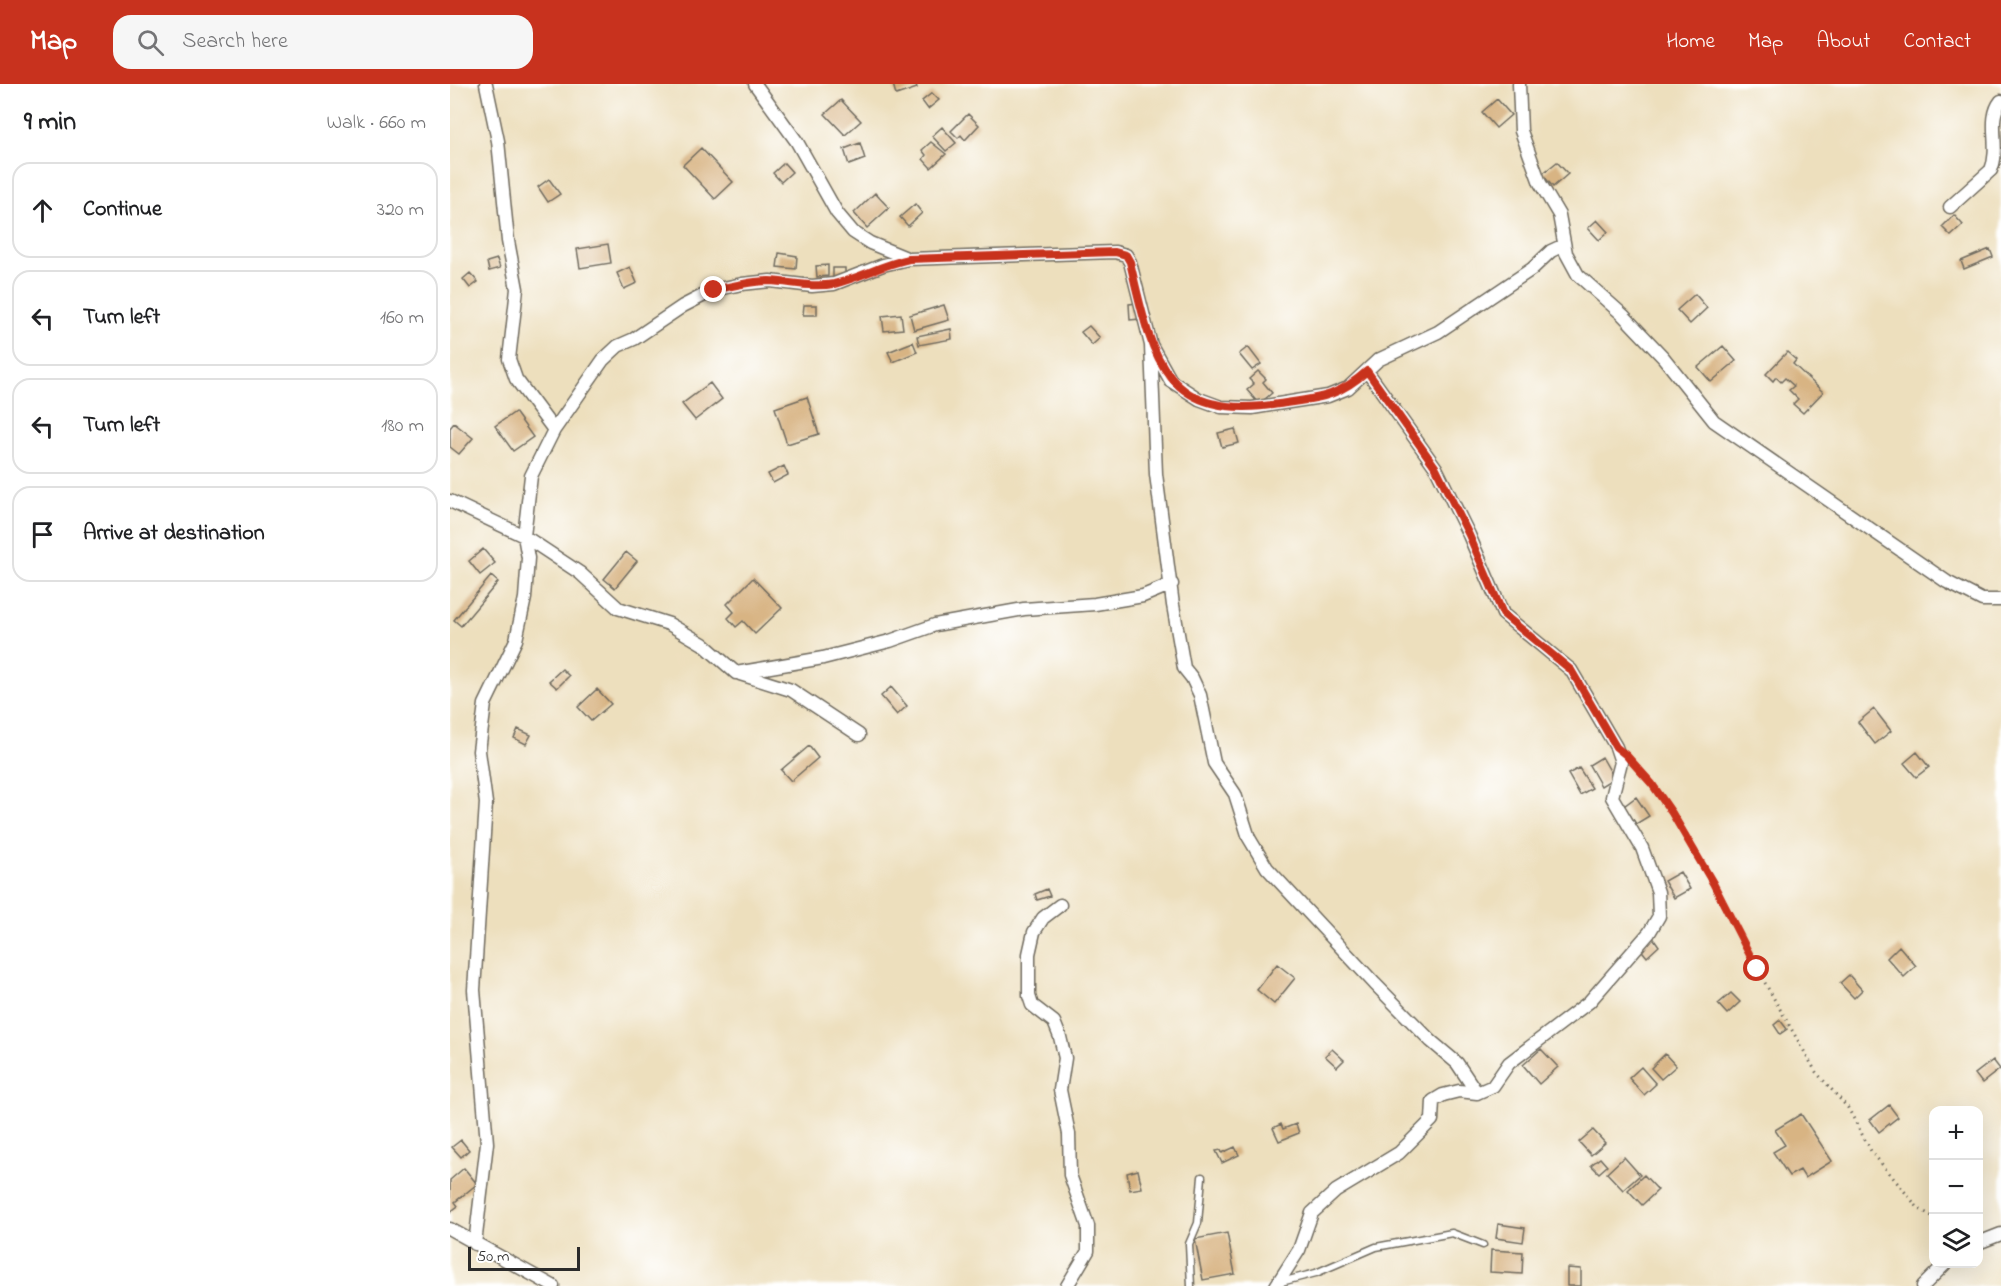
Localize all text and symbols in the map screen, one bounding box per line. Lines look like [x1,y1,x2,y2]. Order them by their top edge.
search box [113,15,533,69]
text: Map [30,22,77,63]
icon: search [134,26,167,59]
text: Search here [182,26,288,58]
text: Home [1666,27,1715,57]
text: Map [1748,27,1783,57]
text: About [1816,27,1870,57]
text: Contact [1903,27,1971,57]
text: 9 min [24,104,76,142]
text: Walk · 660 m [327,109,426,138]
icon: ahead [26,194,59,227]
text: Continue [83,194,162,226]
text: 320 m [377,196,424,225]
route end [700,276,726,302]
icon: left [26,302,59,335]
text: Turn left [83,302,160,334]
text: 160 m [380,304,424,333]
icon: left [26,410,59,443]
text: Turn left [83,410,160,442]
text: 180 m [381,412,424,441]
icon: arrive [26,518,59,551]
text: Arrive at destination [83,518,265,550]
route start [1743,955,1769,981]
map controls [1929,1106,1983,1268]
button: + [1929,1106,1983,1160]
button: − [1929,1160,1983,1214]
button: layers [1929,1214,1983,1268]
scale bar [468,1244,580,1272]
text: 50 m [477,1245,509,1269]

